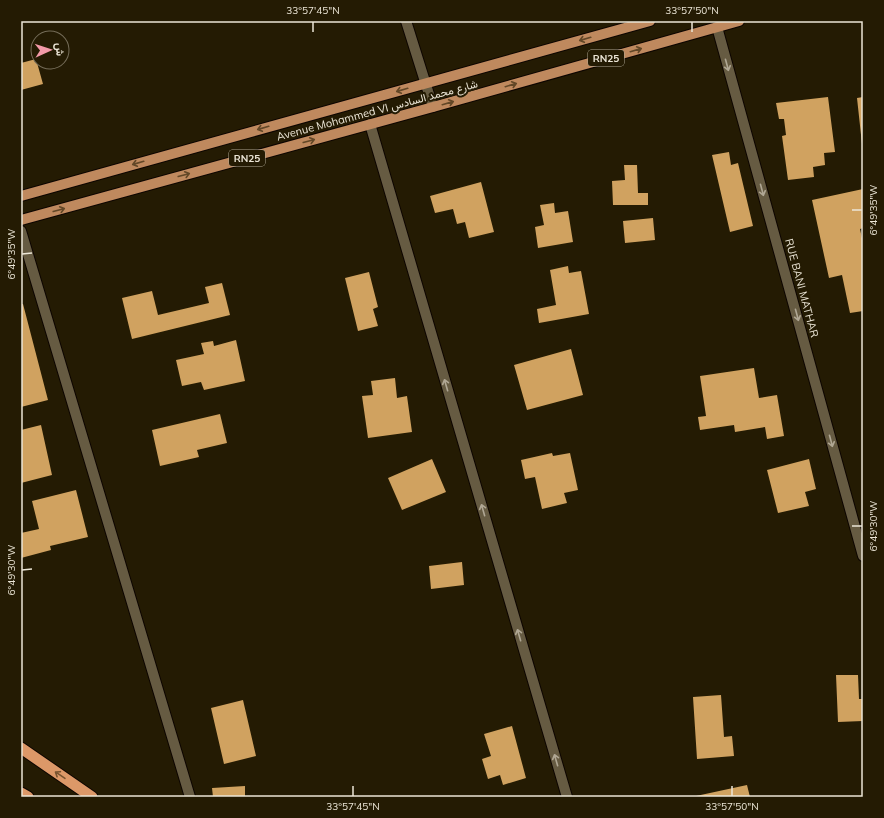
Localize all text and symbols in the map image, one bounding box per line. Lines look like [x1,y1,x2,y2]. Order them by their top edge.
text: 33°57'45"N [286,4,340,17]
text: 33°57'50"N [665,4,719,17]
north arrow [30,30,70,70]
one-way arrow [579,36,592,43]
text: ش [53,43,67,56]
one-way arrow [629,46,642,53]
road number: RN25 [588,50,624,66]
one-way arrow [724,58,731,71]
street label: Avenue Mohammed VI شارع محمد السادس [275,76,480,145]
one-way arrow [504,81,517,88]
one-way arrow [396,87,409,94]
one-way arrow [441,98,454,106]
one-way arrow [257,125,270,132]
one-way arrow [303,137,316,144]
road number: RN25 [229,150,265,166]
one-way arrow [131,160,144,167]
one-way arrow [177,171,190,178]
one-way arrow [759,183,766,196]
text: 6°49'35"W [867,185,880,235]
one-way arrow [52,205,65,213]
text: 6°49'35"W [5,229,18,279]
street label: RUE BANI MATHAR [782,237,822,339]
one-way arrow [793,309,801,322]
one-way arrow [442,379,449,392]
one-way arrow [828,434,835,447]
text: 6°49'30"W [867,501,880,551]
one-way arrow [479,504,486,517]
text: 6°49'30"W [5,545,18,595]
one-way arrow [515,629,522,642]
one-way arrow [552,753,559,766]
one-way arrow [55,771,66,779]
text: 33°57'45"N [326,800,380,813]
text: 33°57'50"N [705,800,759,813]

